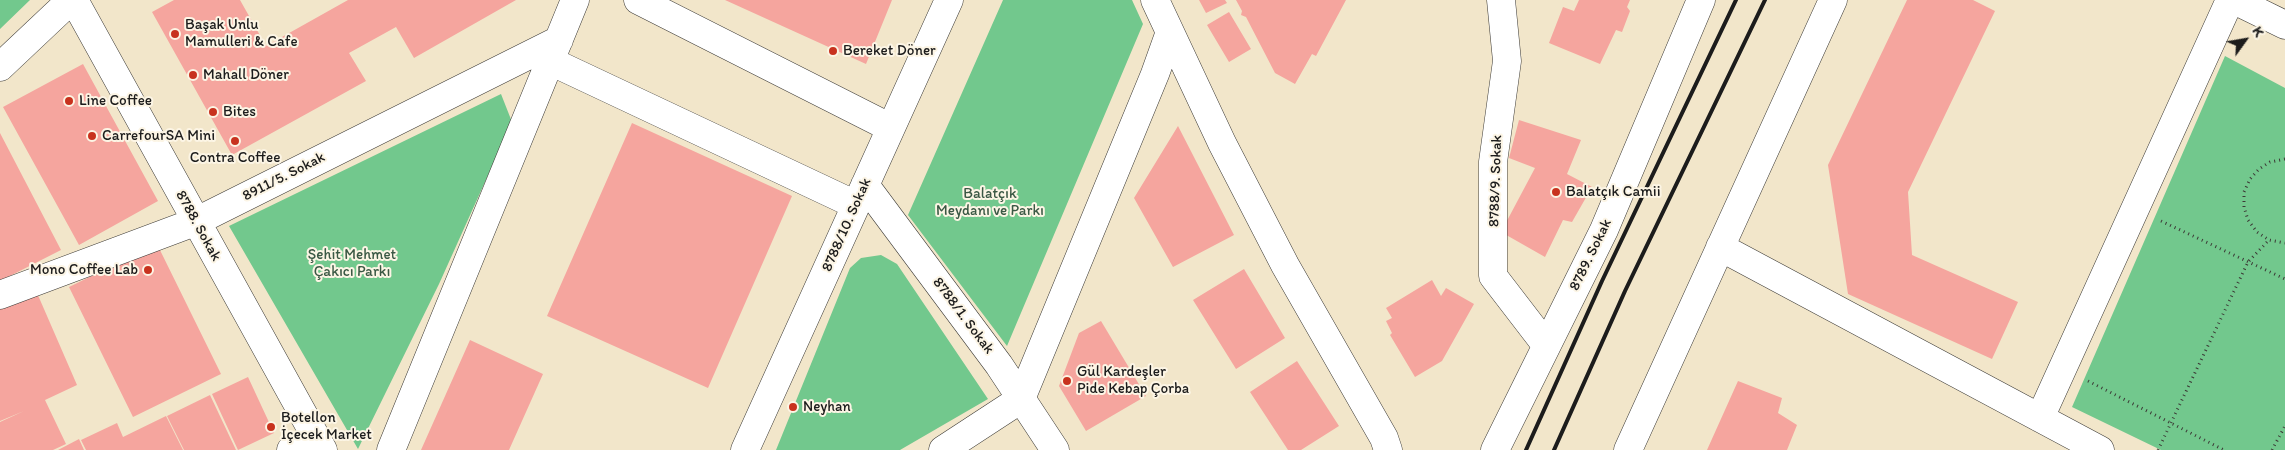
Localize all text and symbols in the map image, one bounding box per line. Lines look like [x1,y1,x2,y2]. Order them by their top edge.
north arrow [2220,15,2270,65]
place label: Başak Unlu Mamulleri & Cafe [185,16,297,51]
text: K [2249,23,2268,40]
marker: Başak Unlu Mamulleri & Cafe [169,28,181,40]
place label: Bereket Döner [843,42,936,60]
marker: Bereket Döner [827,45,839,57]
place label: Mahall Döner [203,66,289,84]
marker: Mahall Döner [187,69,199,81]
place label: Line Coffee [79,92,152,110]
marker: Line Coffee [63,95,75,107]
place label: Bites [223,103,256,121]
marker: Bites [207,106,219,118]
place label: CarrefourSA Mini [102,127,215,145]
marker: CarrefourSA Mini [86,130,98,142]
marker: Contra Coffee [229,135,241,147]
street label: 8788/9. Sokak [1485,135,1507,227]
place label: Contra Coffee [190,149,280,167]
street label: 8911/5. Sokak [240,149,328,205]
street label: 8788/10. Sokak [818,175,876,275]
place label: Balatçık Camii [1566,183,1660,201]
park label: Balatçık Meydanı ve Parkı [936,185,1044,220]
marker: Balatçık Camii [1550,186,1562,198]
street label: 8788. Sokak [171,188,225,264]
street label: 8789. Sokak [1566,216,1616,294]
park label: Şehit Mehmet Çakıcı Parkı [308,246,396,281]
place label: Mono Coffee Lab [30,261,138,279]
marker: Mono Coffee Lab [142,264,154,276]
street label: 8788/1. Sokak [928,274,998,358]
place label: Gül Kardeşler Pide Kebap Çorba [1077,363,1189,398]
marker: Gül Kardeşler Pide Kebap Çorba [1061,375,1073,387]
place label: Neyhan [803,398,851,416]
marker: Neyhan [787,401,799,413]
place label: Botellon İçecek Market [281,409,372,444]
marker: Botellon İçecek Market [265,421,277,433]

